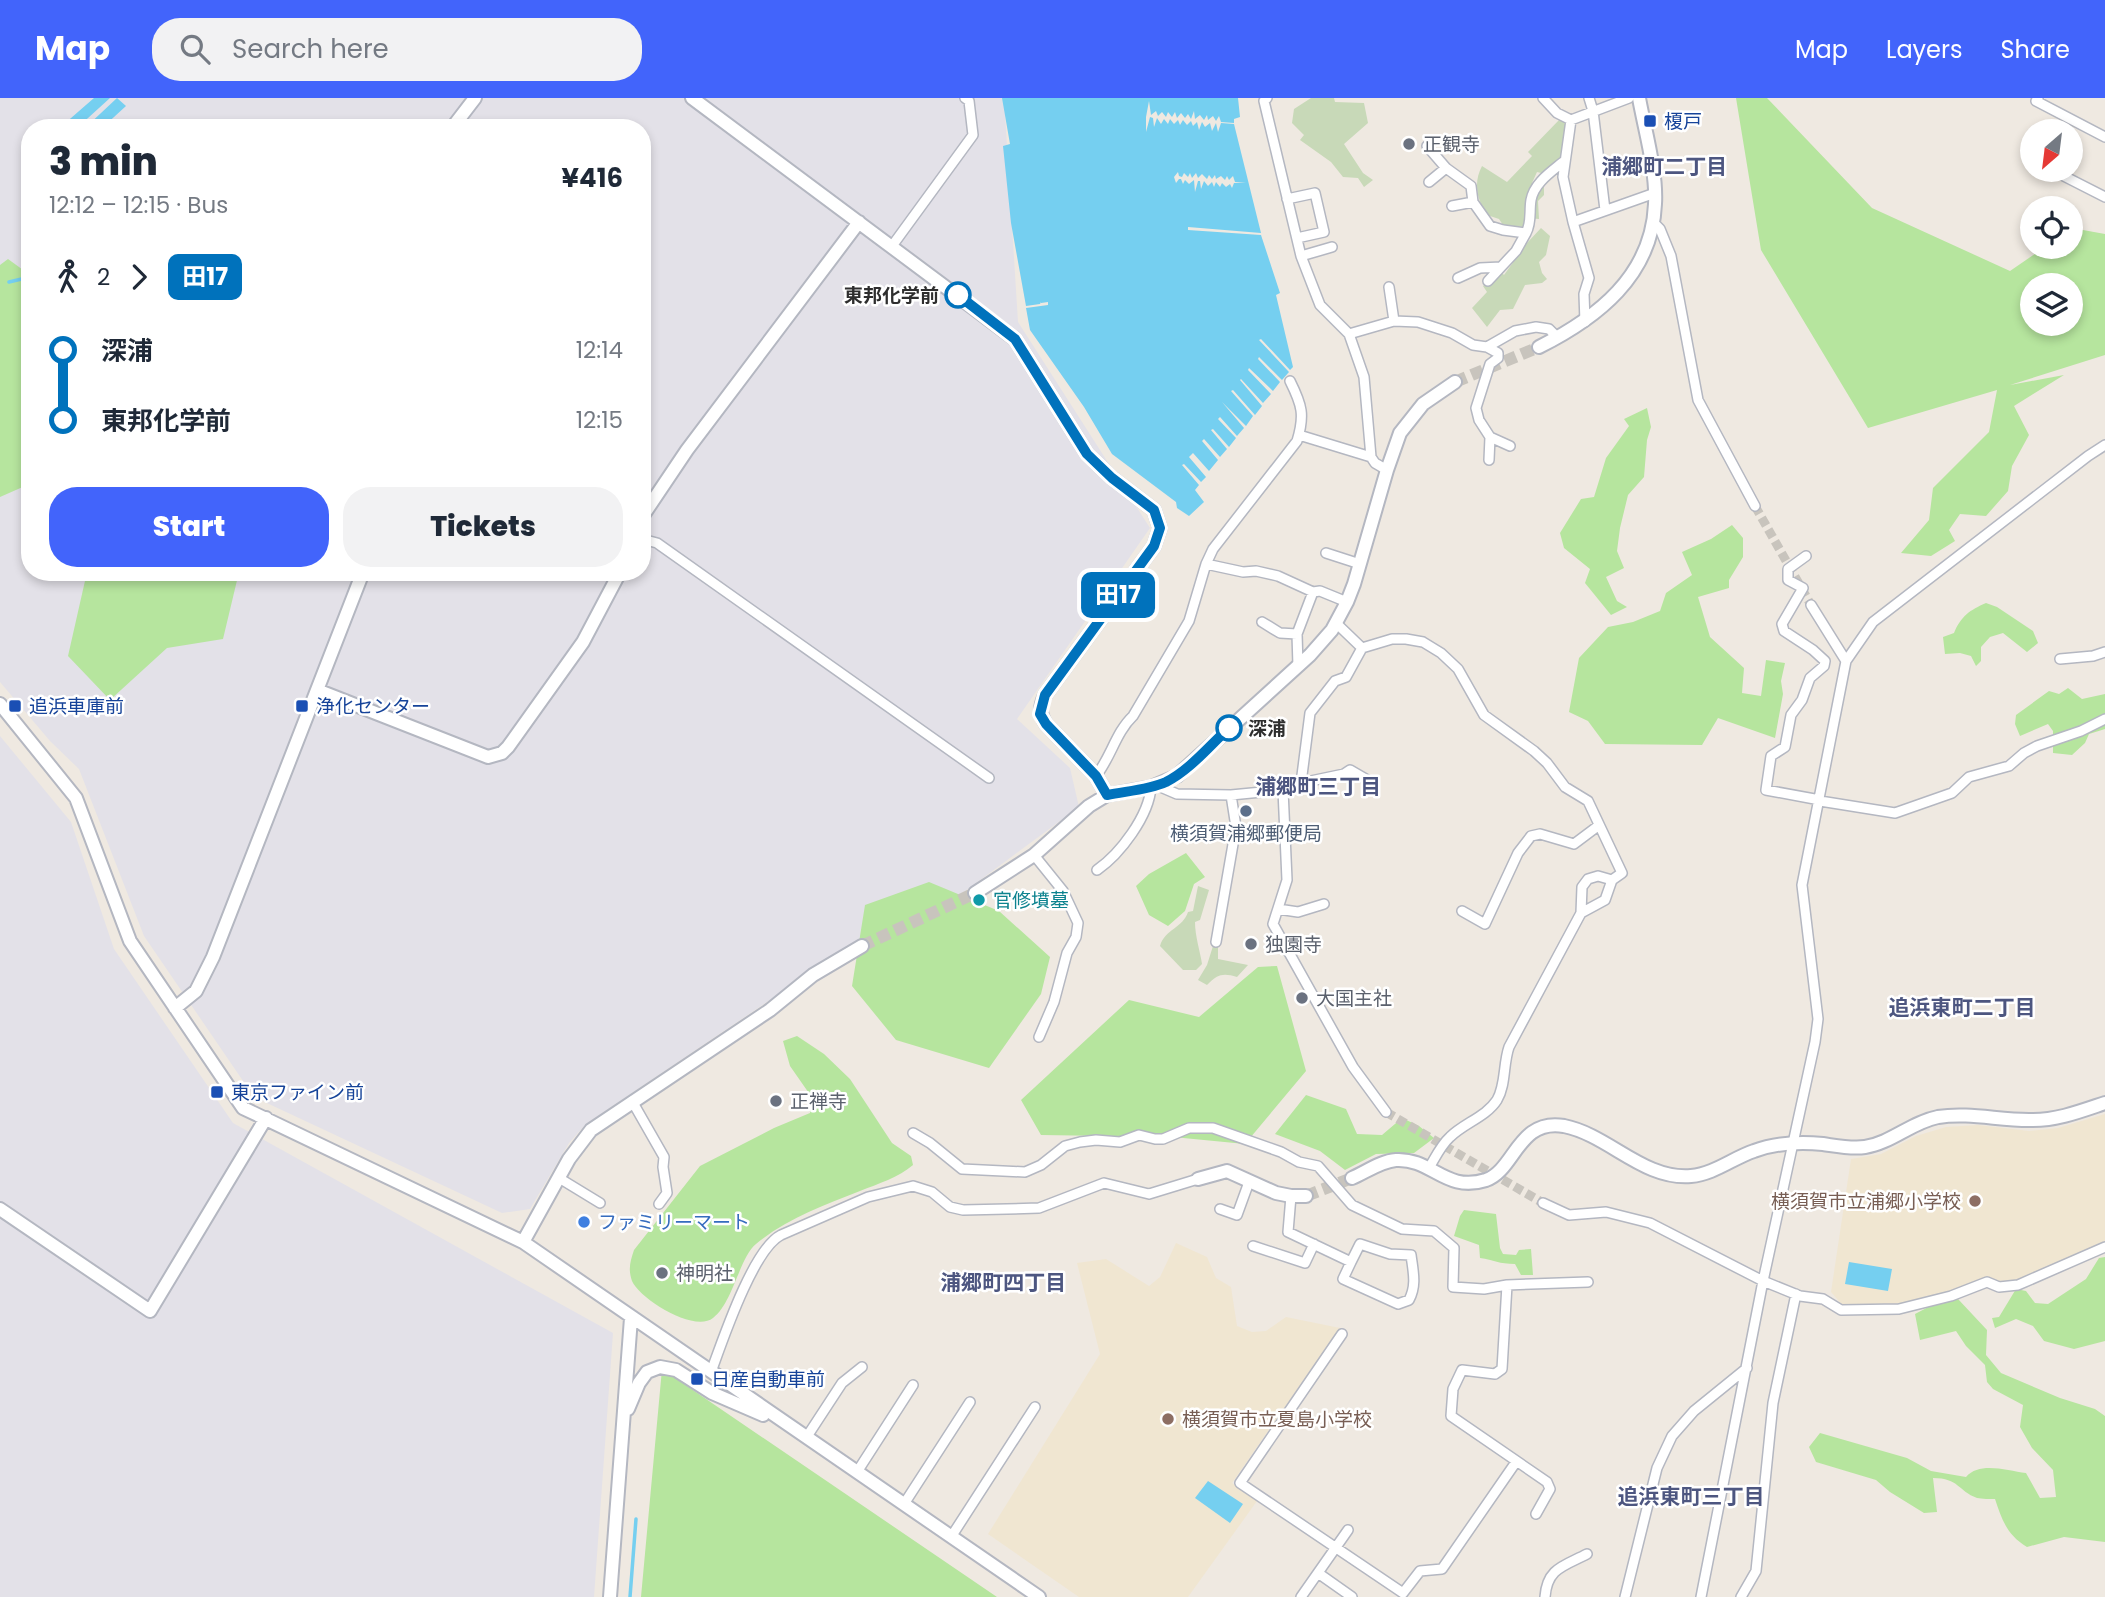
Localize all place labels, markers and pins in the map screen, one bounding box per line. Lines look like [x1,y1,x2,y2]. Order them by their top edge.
place label: 榎戸 [1664,108,1702,135]
marker: 榎戸 [1642,113,1658,129]
place label: 正観寺 [1423,131,1480,158]
marker: 正観寺 [1401,136,1417,152]
place label: 東邦化学前 [844,282,939,309]
marker: 東邦化学前 [945,282,971,308]
place label: 追浜車庫前 [29,693,124,720]
place label: 浄化センター [316,693,430,720]
marker: 追浜車庫前 [7,698,23,714]
marker: 浄化センター [294,698,310,714]
marker: 深浦 [1216,715,1242,741]
place label: 深浦 [1248,715,1286,742]
marker: 横須賀浦郷郵便局 [1238,803,1254,819]
place label: 横須賀浦郷郵便局 [1170,820,1322,847]
place label: 官修墳墓 [993,887,1069,914]
marker: 官修墳墓 [971,892,987,908]
place label: 独園寺 [1265,931,1322,958]
marker: 独園寺 [1243,936,1259,952]
place label: 大国主社 [1316,985,1392,1012]
marker: 大国主社 [1294,990,1310,1006]
place label: 東京ファイン前 [231,1079,364,1106]
marker: 東京ファイン前 [209,1084,225,1100]
place label: 正禅寺 [790,1088,847,1115]
marker: 正禅寺 [768,1093,784,1109]
place label: 横須賀市立浦郷小学校 [1771,1188,1961,1215]
marker: 横須賀市立浦郷小学校 [1967,1193,1983,1209]
place label: ファミリーマート [598,1209,750,1236]
marker: ファミリーマート [576,1214,592,1230]
place label: 神明社 [676,1260,733,1287]
marker: 神明社 [654,1265,670,1281]
place label: 日産自動車前 [711,1366,825,1393]
marker: 日産自動車前 [689,1371,705,1387]
place label: 横須賀市立夏島小学校 [1182,1406,1372,1433]
marker: 横須賀市立夏島小学校 [1160,1411,1176,1427]

